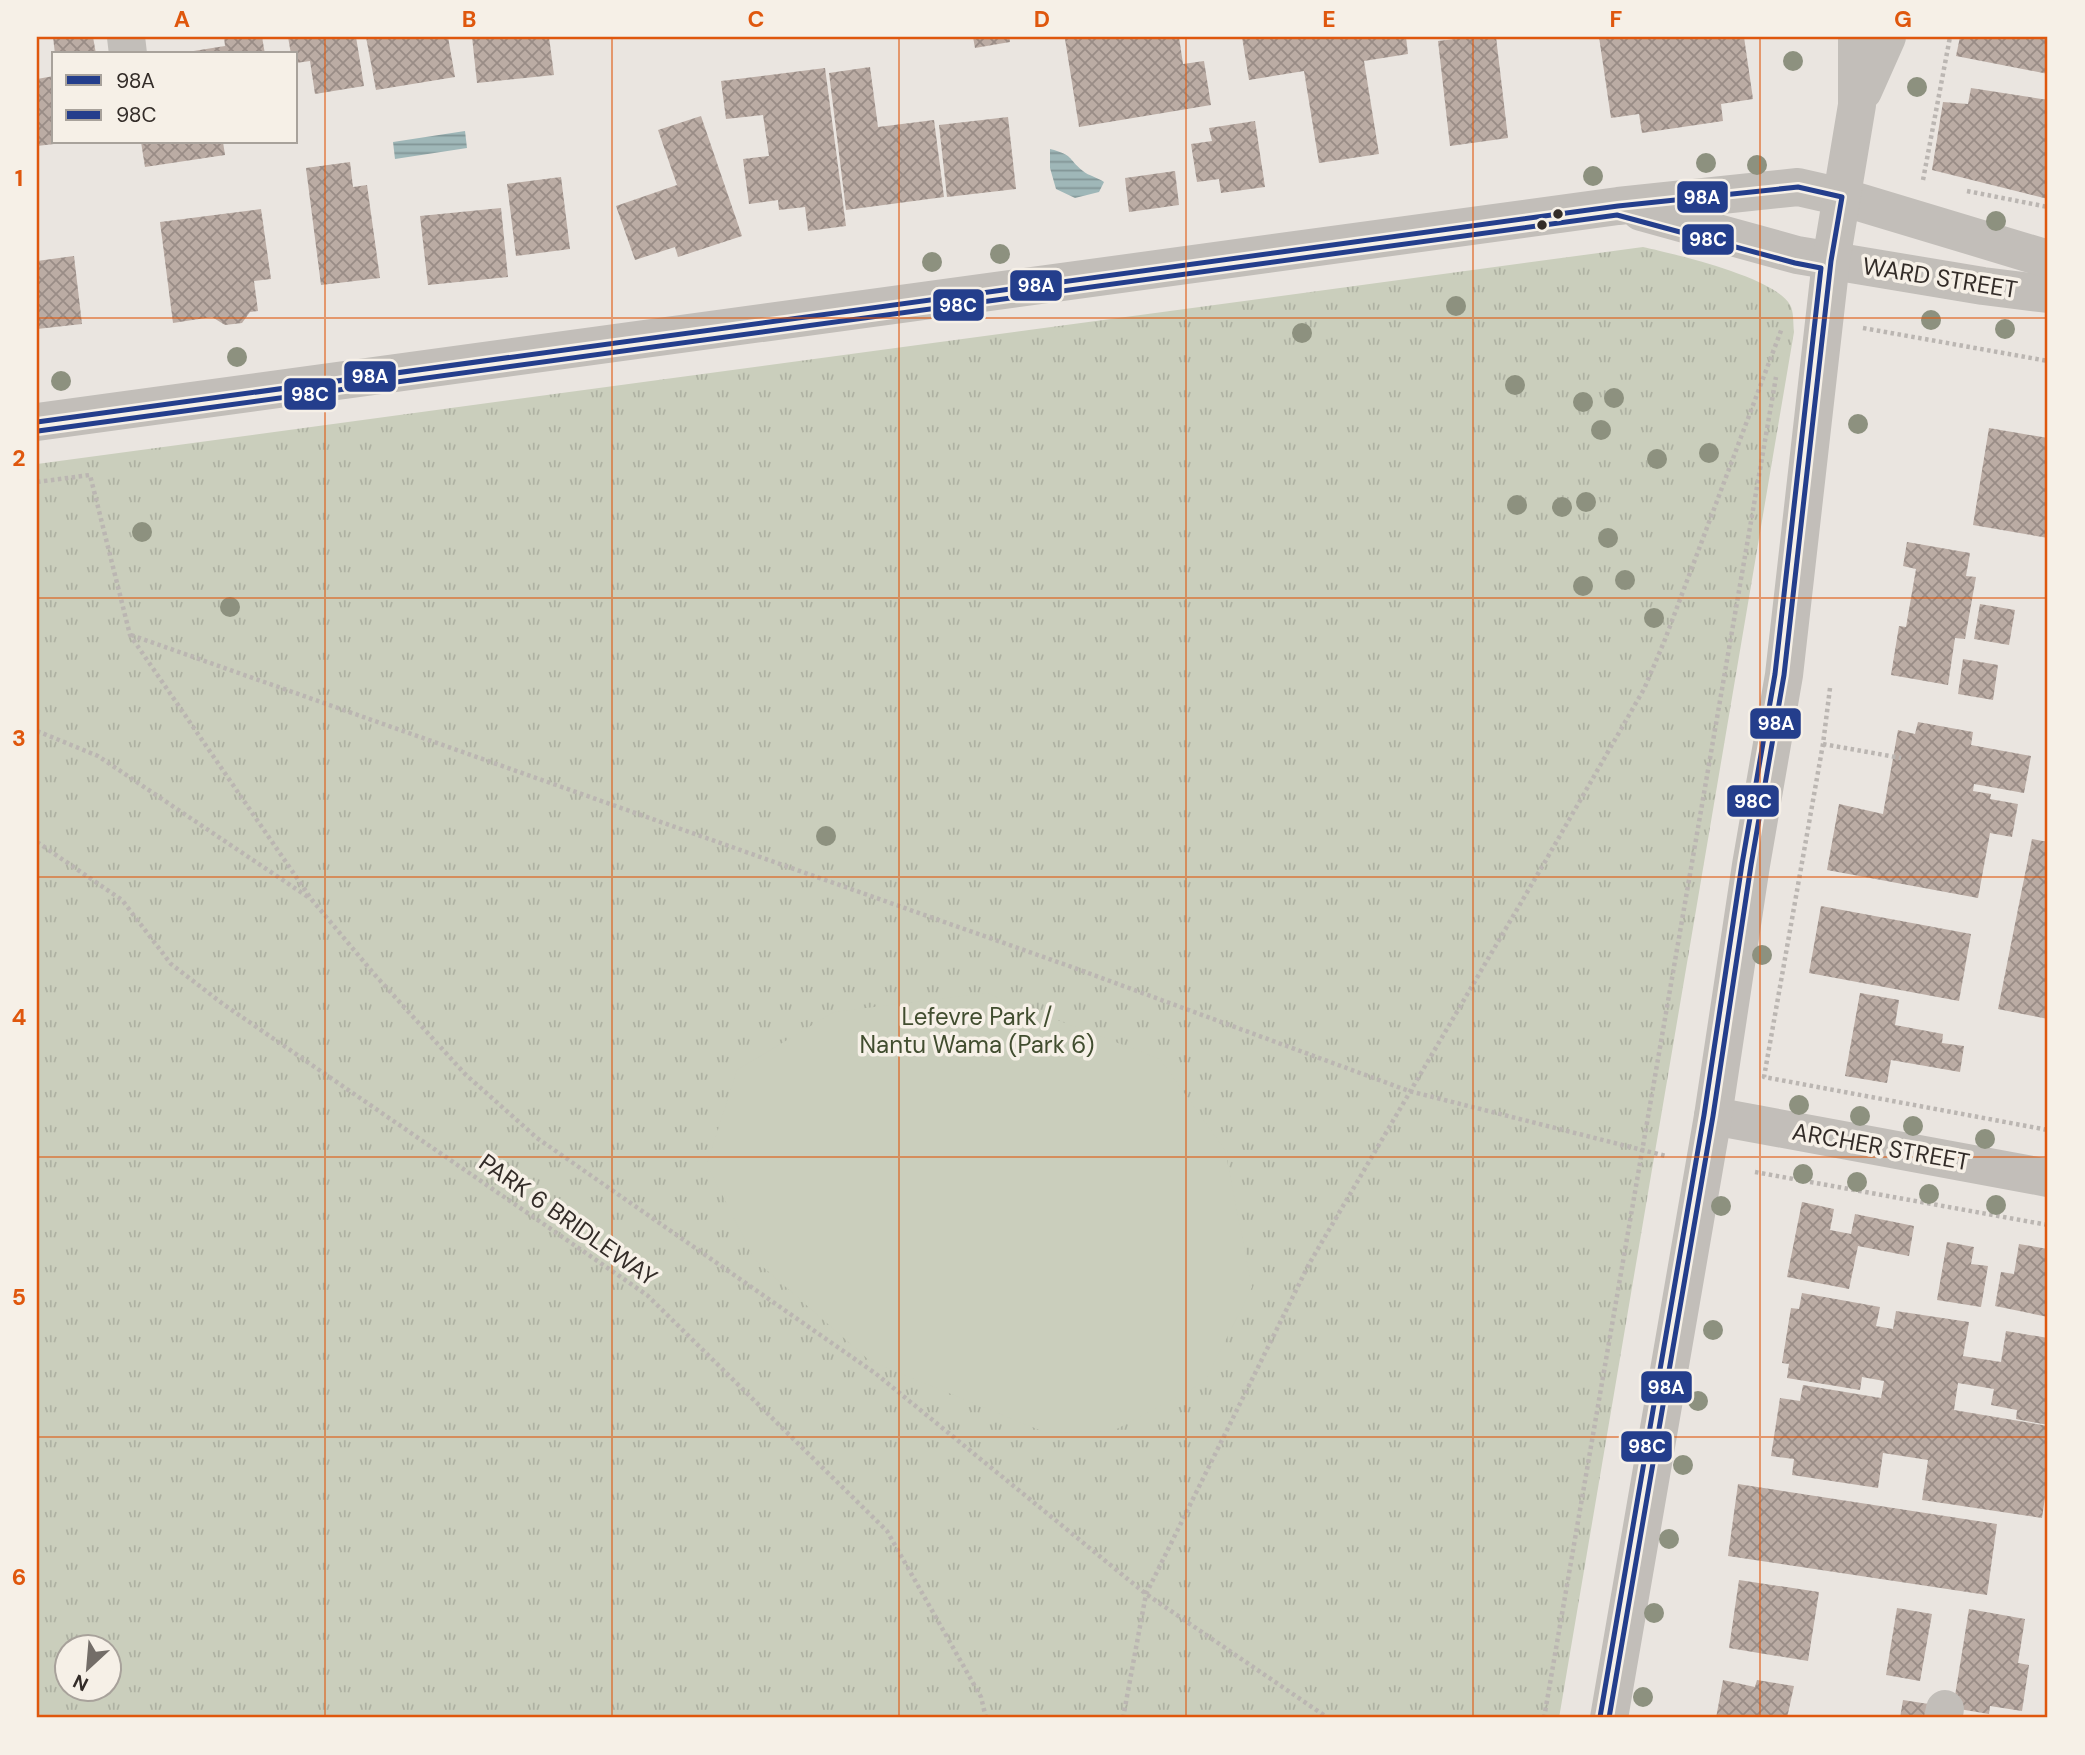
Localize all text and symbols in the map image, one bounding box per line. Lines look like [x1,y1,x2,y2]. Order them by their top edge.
text: A [174,4,190,34]
text: B [462,4,476,34]
text: C [748,4,764,34]
text: D [1034,4,1050,34]
text: E [1322,4,1336,34]
text: F [1610,4,1623,34]
text: G [1894,4,1912,34]
legend [52,52,298,144]
text: 98A [116,67,155,95]
text: 98C [116,101,157,129]
text: 1 [15,163,23,193]
line badge: 98A [1676,180,1729,214]
text: 98A [1684,185,1721,210]
unlabelled marker [1551,207,1565,221]
unlabelled marker [1535,218,1549,232]
line badge: 98C [1681,223,1735,256]
text: 98C [1689,227,1727,252]
street label: WARD STREET [1860,250,2020,305]
line badge: 98A [1009,269,1063,302]
text: 98A [1018,273,1055,298]
line badge: 98C [932,288,985,322]
text: 98C [939,293,977,318]
line badge: 98A [343,360,397,393]
text: 98A [352,364,389,389]
line badge: 98C [283,377,337,411]
text: 98C [291,382,329,407]
text: 2 [12,443,26,473]
line badge: 98A [1749,707,1802,740]
text: 98A [1758,711,1795,736]
text: 3 [12,723,26,753]
line badge: 98C [1726,784,1780,818]
text: 98C [1734,789,1772,814]
park label: Lefevre Park / Nantu Wama (Park 6) [860,1001,1094,1060]
text: 4 [12,1002,27,1032]
street label: ARCHER STREET [1790,1116,1972,1177]
street label: PARK 6 BRIDLEWAY [473,1147,663,1293]
text: 5 [12,1282,26,1312]
line badge: 98A [1640,1370,1693,1404]
text: 98A [1648,1375,1685,1400]
line badge: 98C [1620,1430,1673,1463]
text: 98C [1628,1434,1666,1459]
text: 6 [12,1562,26,1592]
north arrow [52,1632,122,1702]
text: N [69,1669,92,1697]

